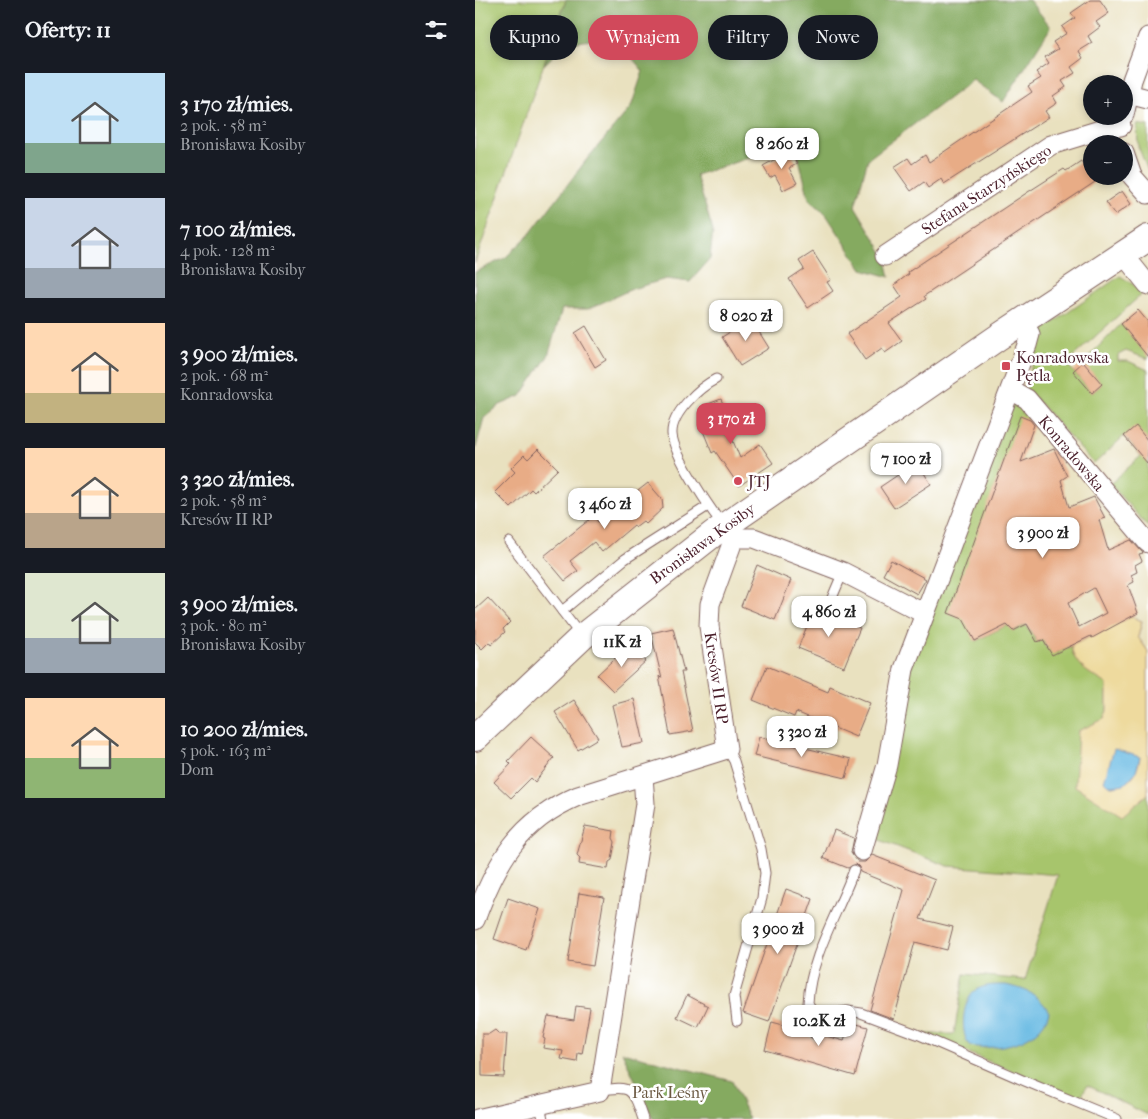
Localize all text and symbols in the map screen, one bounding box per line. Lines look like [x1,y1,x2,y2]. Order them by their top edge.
chip: Kupno [490,15,578,60]
chip: Wynajem [588,15,698,60]
chip: Filtry [708,15,788,60]
chip: Nowe [798,15,878,60]
icon: filters [422,16,450,44]
text: Oferty: 11 [25,18,111,42]
map controls [1083,75,1133,185]
button: + [1083,75,1133,125]
text: 3 170 zł/mies. [180,92,293,116]
icon: home [65,93,125,153]
text: 2 pok. · 58 m² [180,116,266,135]
pin: 8 260 zł [730,128,834,170]
text: 8 260 zł [756,134,808,153]
text: Bronisława Kosiby [180,135,305,154]
button: − [1083,135,1133,185]
street label: Stefana Starzyńskiego [918,140,1055,239]
text: 7 100 zł/mies. [180,217,296,241]
icon: home [65,218,125,278]
text: 4 pok. · 128 m² [180,241,274,260]
text: Bronisława Kosiby [180,260,305,279]
pin: 8 020 zł [694,300,798,342]
text: 8 020 zł [720,306,772,325]
text: 3 900 zł/mies. [180,342,298,366]
icon: home [65,343,125,403]
place label: Konradowska Pętla [1016,348,1109,385]
marker: Konradowska Pętla [1000,360,1012,372]
text: 2 pok. · 68 m² [180,366,268,385]
text: Konradowska [180,385,273,404]
pin: 3 170 zł [679,402,783,445]
text: 3 170 zł [707,409,755,428]
street label: Konradowska [1035,412,1109,495]
pin: 7 100 zł [854,442,958,485]
text: 7 100 zł [881,449,931,468]
text: 3 320 zł/mies. [180,467,295,491]
icon: home [65,468,125,528]
place label: JTJ [746,472,771,491]
marker: JTJ [732,475,744,487]
pin: 3 460 zł [553,488,657,530]
text: 2 pok. · 58 m² [180,491,266,510]
text: 3 460 zł [579,494,631,513]
street label: Bronisława Kosiby [646,499,759,588]
text: Kresów II RP [180,510,272,529]
pin: 3 900 zł [991,516,1095,559]
text: 3 900 zł [1018,523,1068,542]
text: 3 900 zł/mies. [180,592,298,616]
icon: home [65,593,125,653]
pin: 4 860 zł [777,596,881,638]
text: 4 860 zł [802,602,856,621]
text: 3 pok. · 80 m² [180,616,266,635]
pin: 11K zł [581,626,663,668]
street label: Kresów II RP [701,631,732,726]
text: 11K zł [603,632,641,651]
text: Bronisława Kosiby [180,635,305,654]
pin: 3 320 zł [750,716,854,758]
text: 10 200 zł/mies. [180,717,308,741]
icon: home [65,718,125,778]
text: 3 320 zł [778,722,826,741]
text: 5 pok. · 163 m² [180,741,271,760]
text: Dom [180,760,214,779]
pin: 3 900 zł [726,912,830,955]
text: 3 900 zł [753,919,803,938]
pin: 10.2K zł [767,1004,871,1047]
text: 10.2K zł [793,1011,845,1030]
park label: Park Leśny [632,1083,709,1102]

